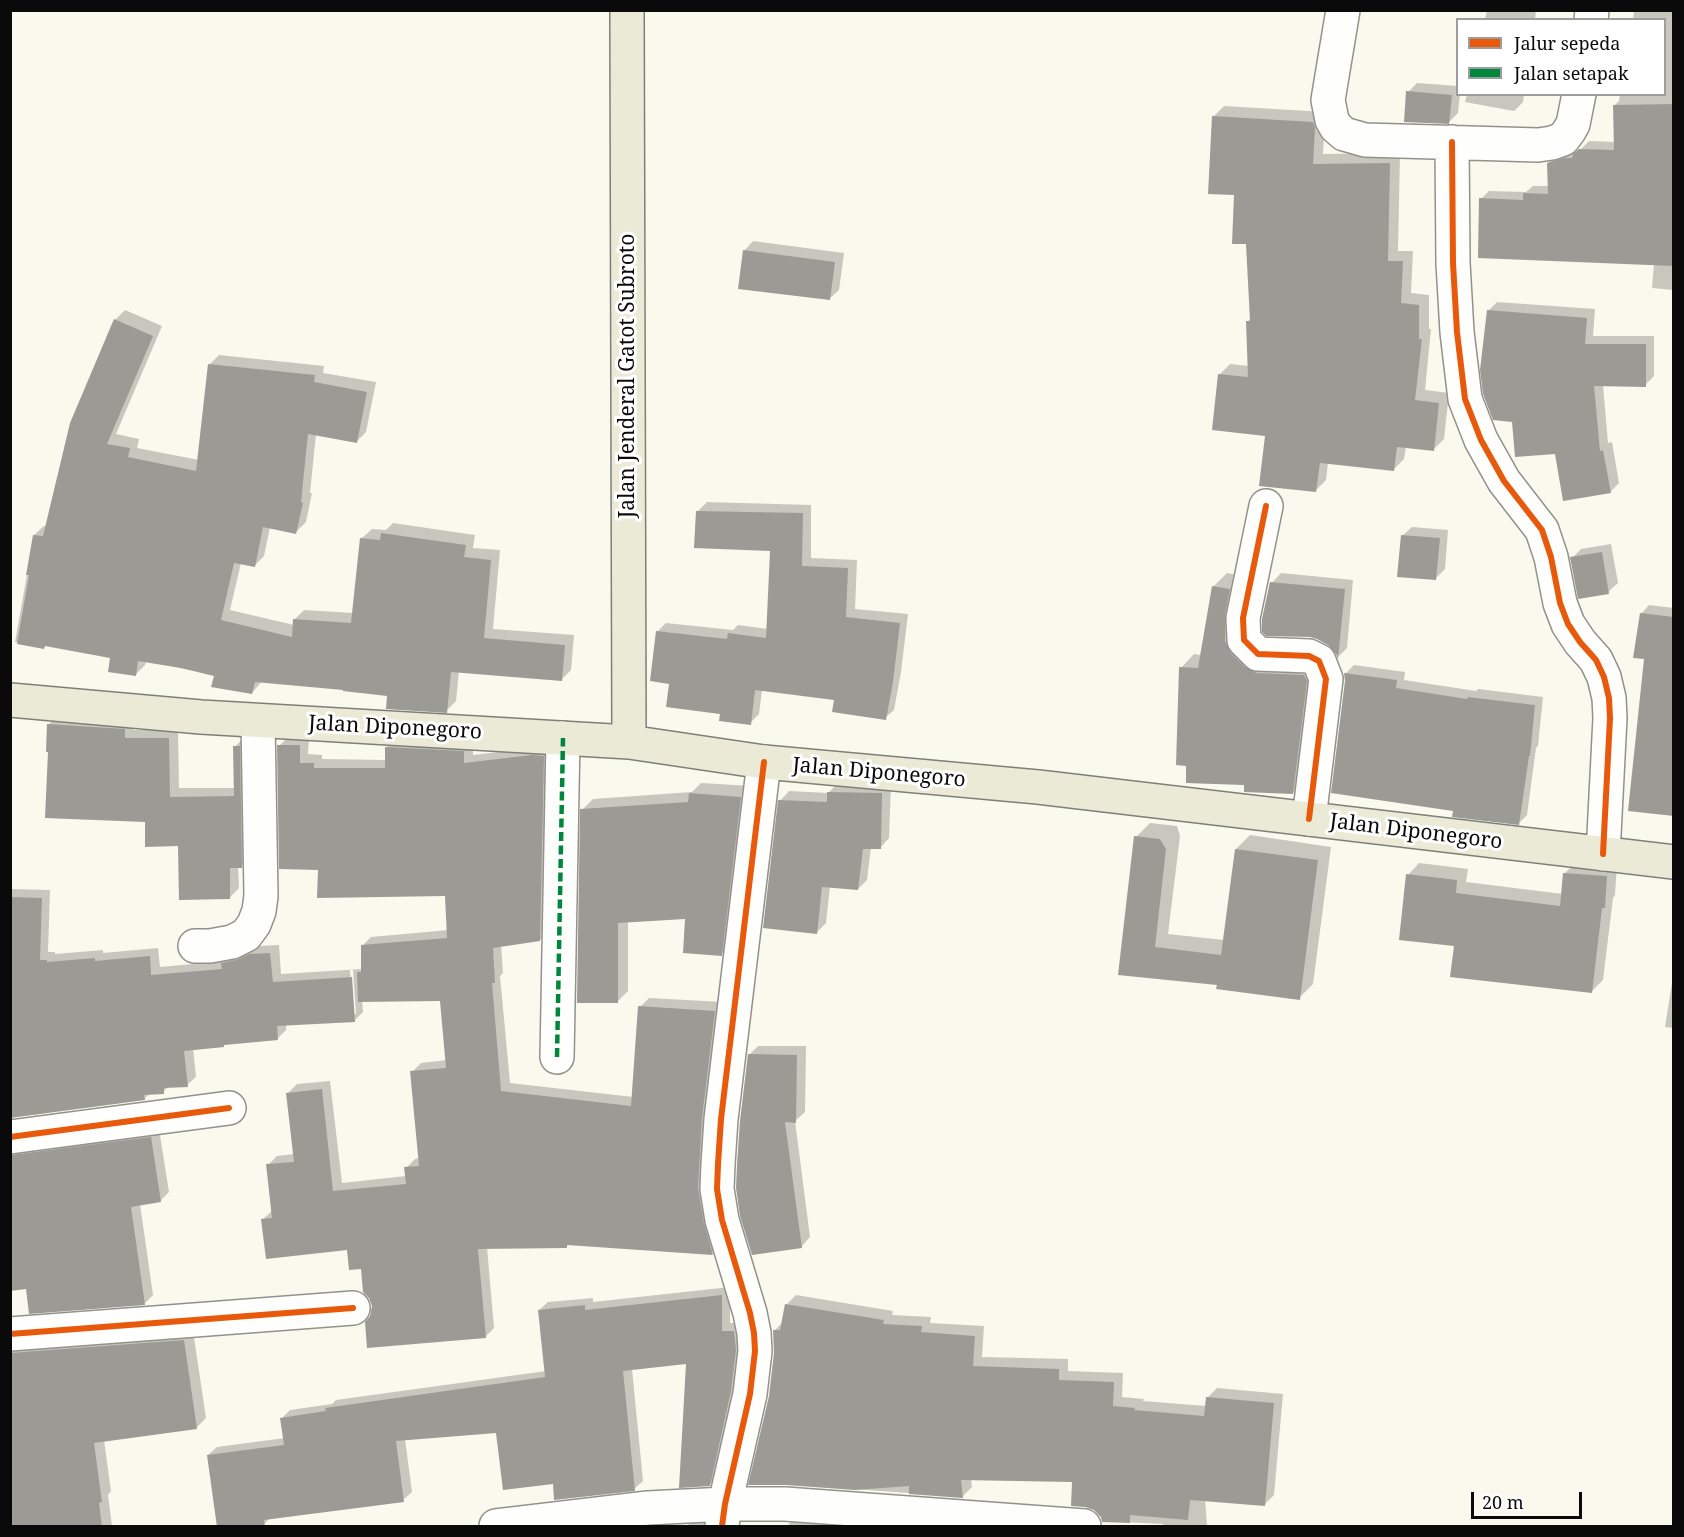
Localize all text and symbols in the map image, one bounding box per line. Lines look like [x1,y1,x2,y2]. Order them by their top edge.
legend [1456,18,1666,96]
text: Jalur sepeda [1514,31,1620,55]
text: Jalan setapak [1514,61,1629,85]
street label: Jalan Jenderal Gatot Subroto [615,234,641,518]
street label: Jalan Diponegoro [308,711,482,745]
street label: Jalan Diponegoro [791,753,967,793]
street label: Jalan Diponegoro [1328,809,1504,855]
scale bar [1474,1480,1585,1518]
text: 20 m [1482,1490,1524,1514]

